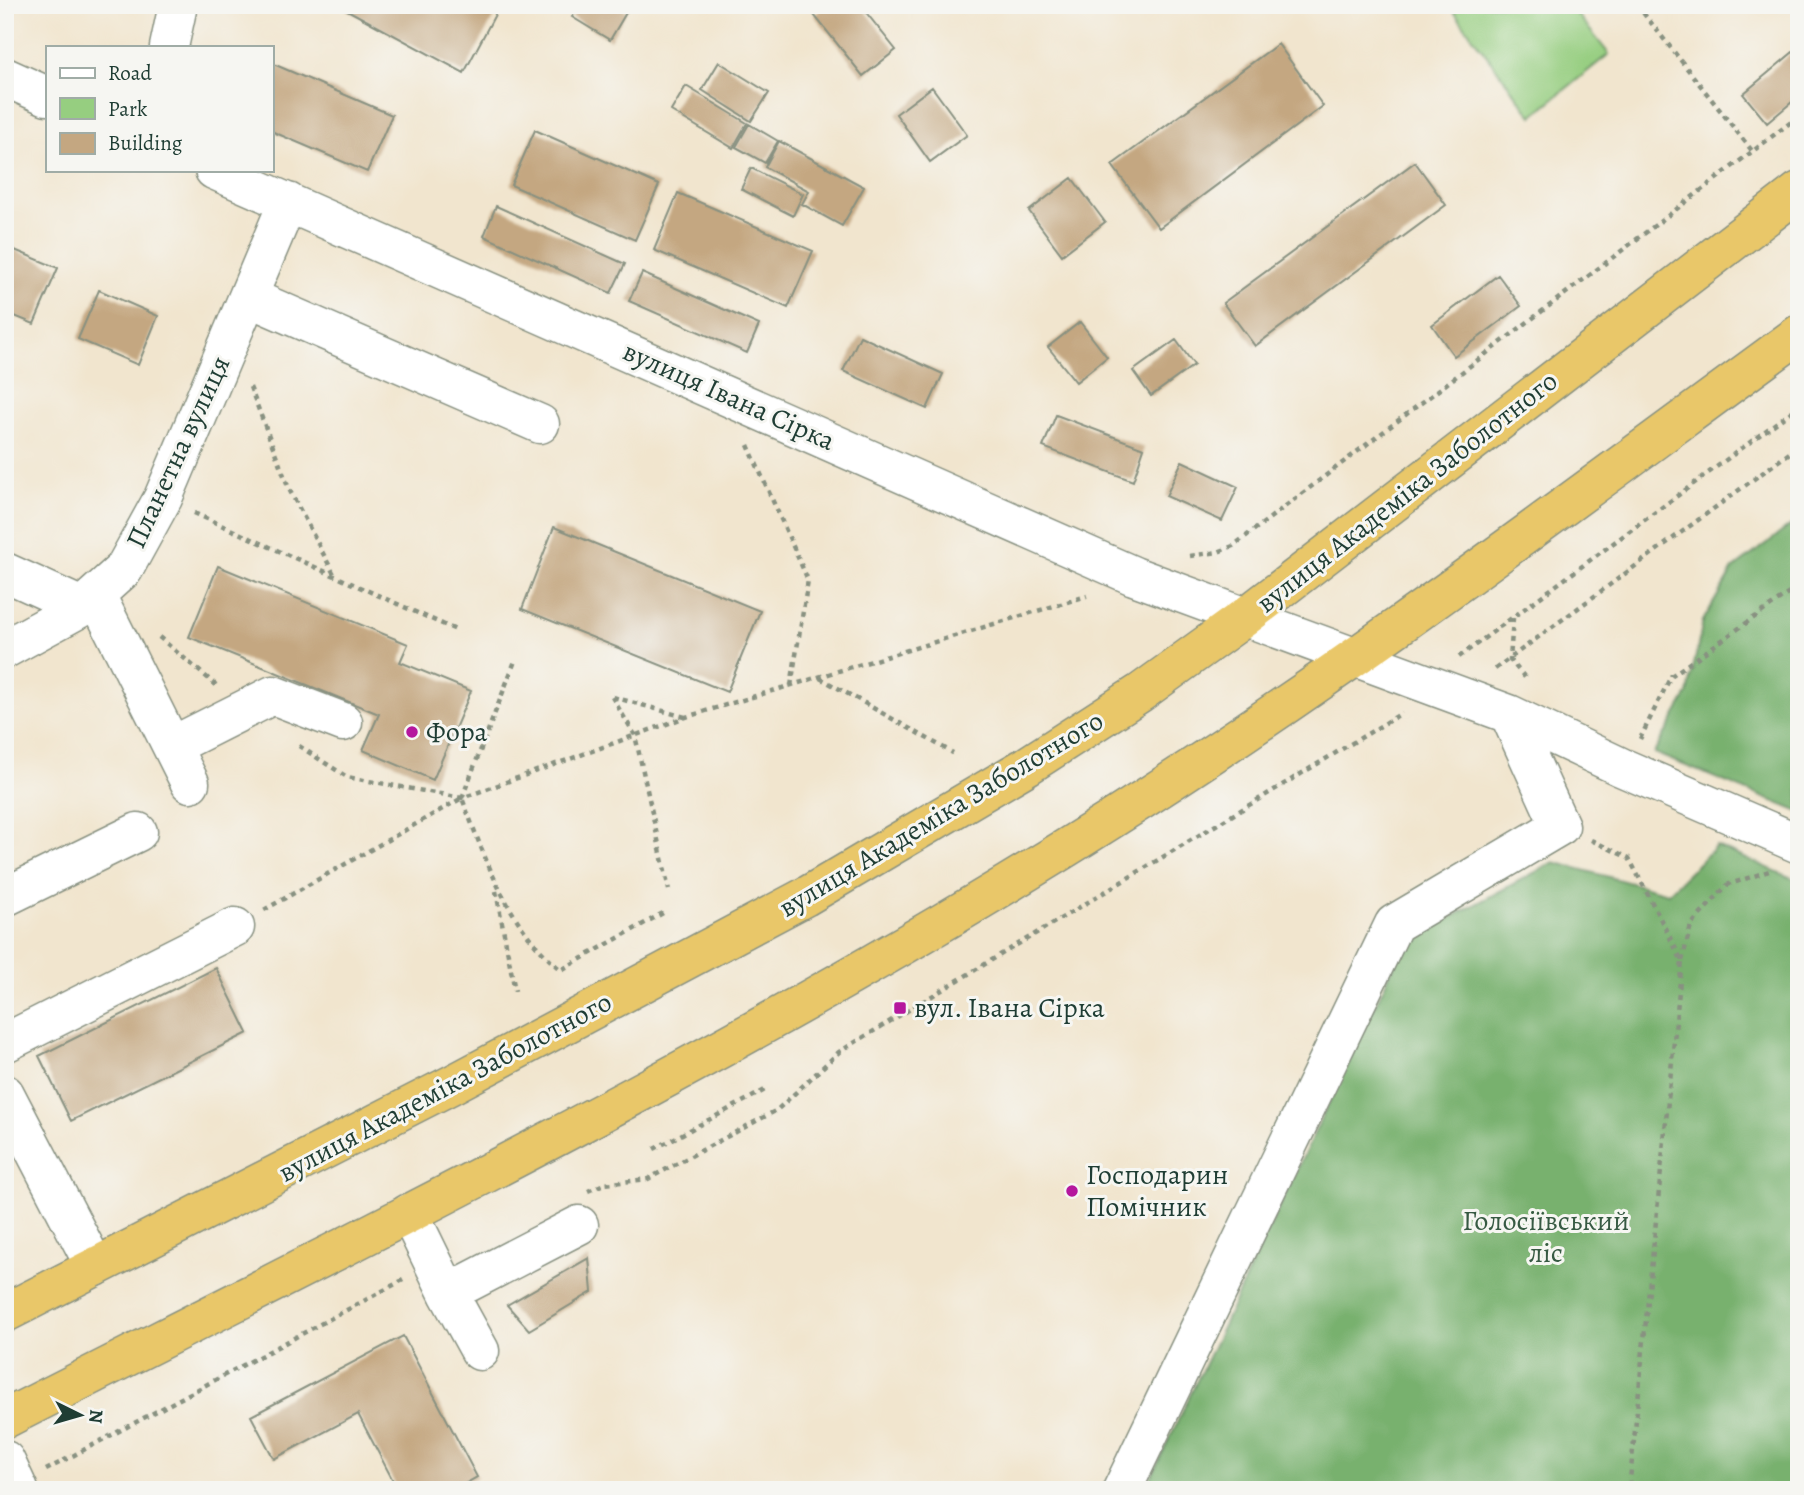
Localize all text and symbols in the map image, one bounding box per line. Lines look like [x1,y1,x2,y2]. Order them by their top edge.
legend [46,46,273,172]
text: Road [108,59,152,87]
text: Park [108,95,148,123]
text: Building [108,129,183,157]
street label: вулиця Івана Сірка [617,332,841,460]
street label: Планетна вулиця [117,350,239,554]
street label: вулиця Академіка Заболотного [1248,362,1566,622]
street label: вулиця Академіка Заболотного [772,702,1110,926]
place label: Фора [426,713,488,751]
marker: Фора [404,724,420,740]
street label: вулиця Академіка Заболотного [272,983,618,1191]
place label: вул. Івана Сірка [914,989,1105,1027]
marker: вул. Івана Сірка [892,1000,908,1016]
place label: Господарин Помічник [1086,1156,1228,1226]
marker: Господарин Помічник [1064,1183,1080,1199]
park label: Голосіївський ліс [1462,1202,1630,1272]
north arrow [46,1380,116,1450]
text: N [82,1408,109,1425]

